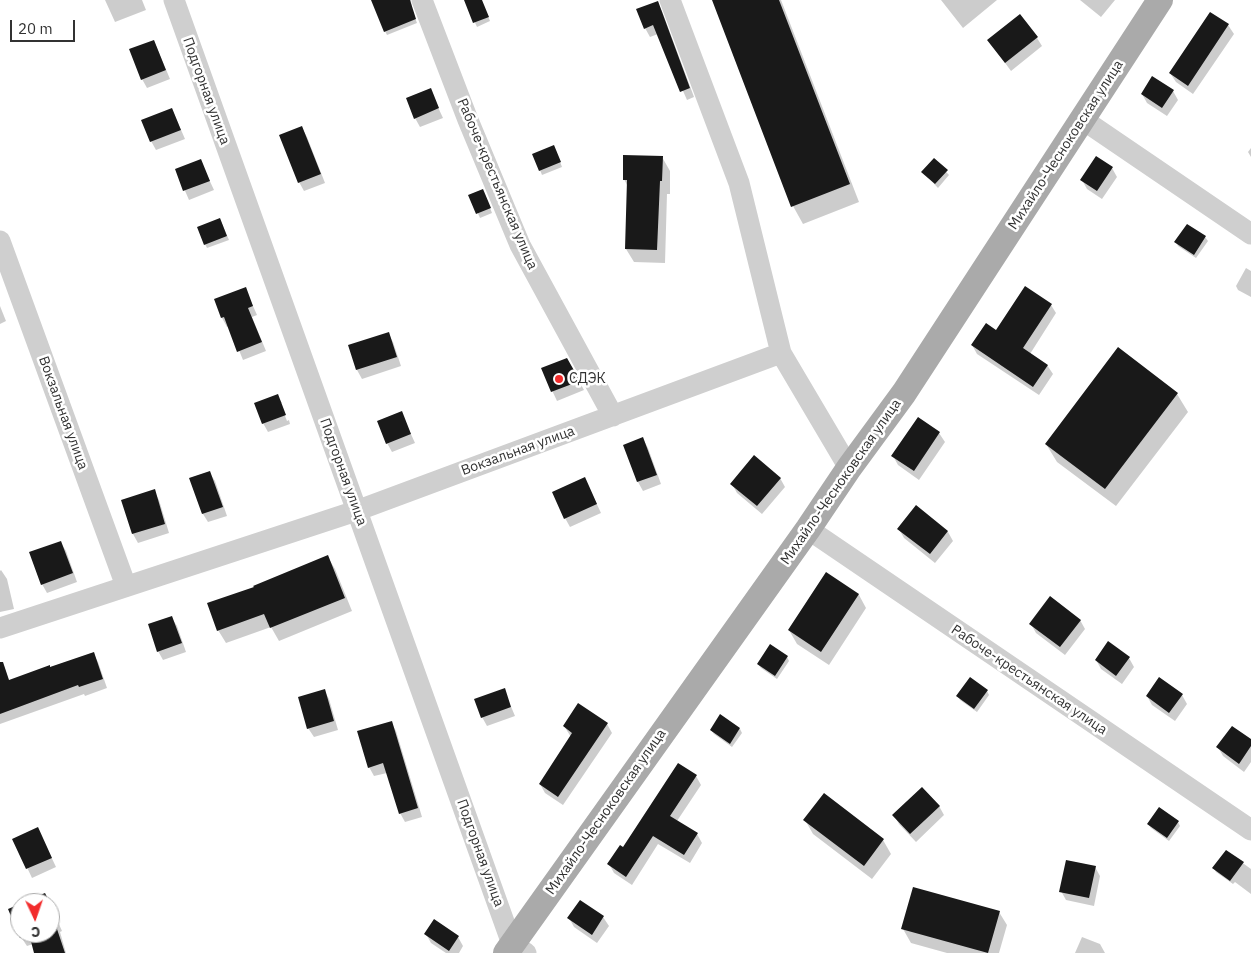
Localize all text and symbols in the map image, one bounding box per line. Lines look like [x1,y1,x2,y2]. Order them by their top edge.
scale bar [12,10,78,42]
text: 20 m [18,19,53,38]
street label: Подгорная улица [179,35,233,147]
street label: Михайло-Чесноковская улица [1005,57,1127,233]
street label: Рабоче-крестьянская улица [453,96,541,272]
street label: Вокзальная улица [35,354,91,472]
place label: СДЭК [569,371,606,387]
marker: СДЭК [553,373,565,385]
street label: Михайло-Чесноковская улица [777,396,905,568]
street label: Подгорная улица [316,416,370,528]
street label: Вокзальная улица [459,423,577,479]
street label: Рабоче-крестьянская улица [948,621,1110,739]
street label: Михайло-Чесноковская улица [542,726,670,898]
street label: Подгорная улица [453,797,507,909]
north arrow [10,893,60,943]
text: С [31,923,41,941]

